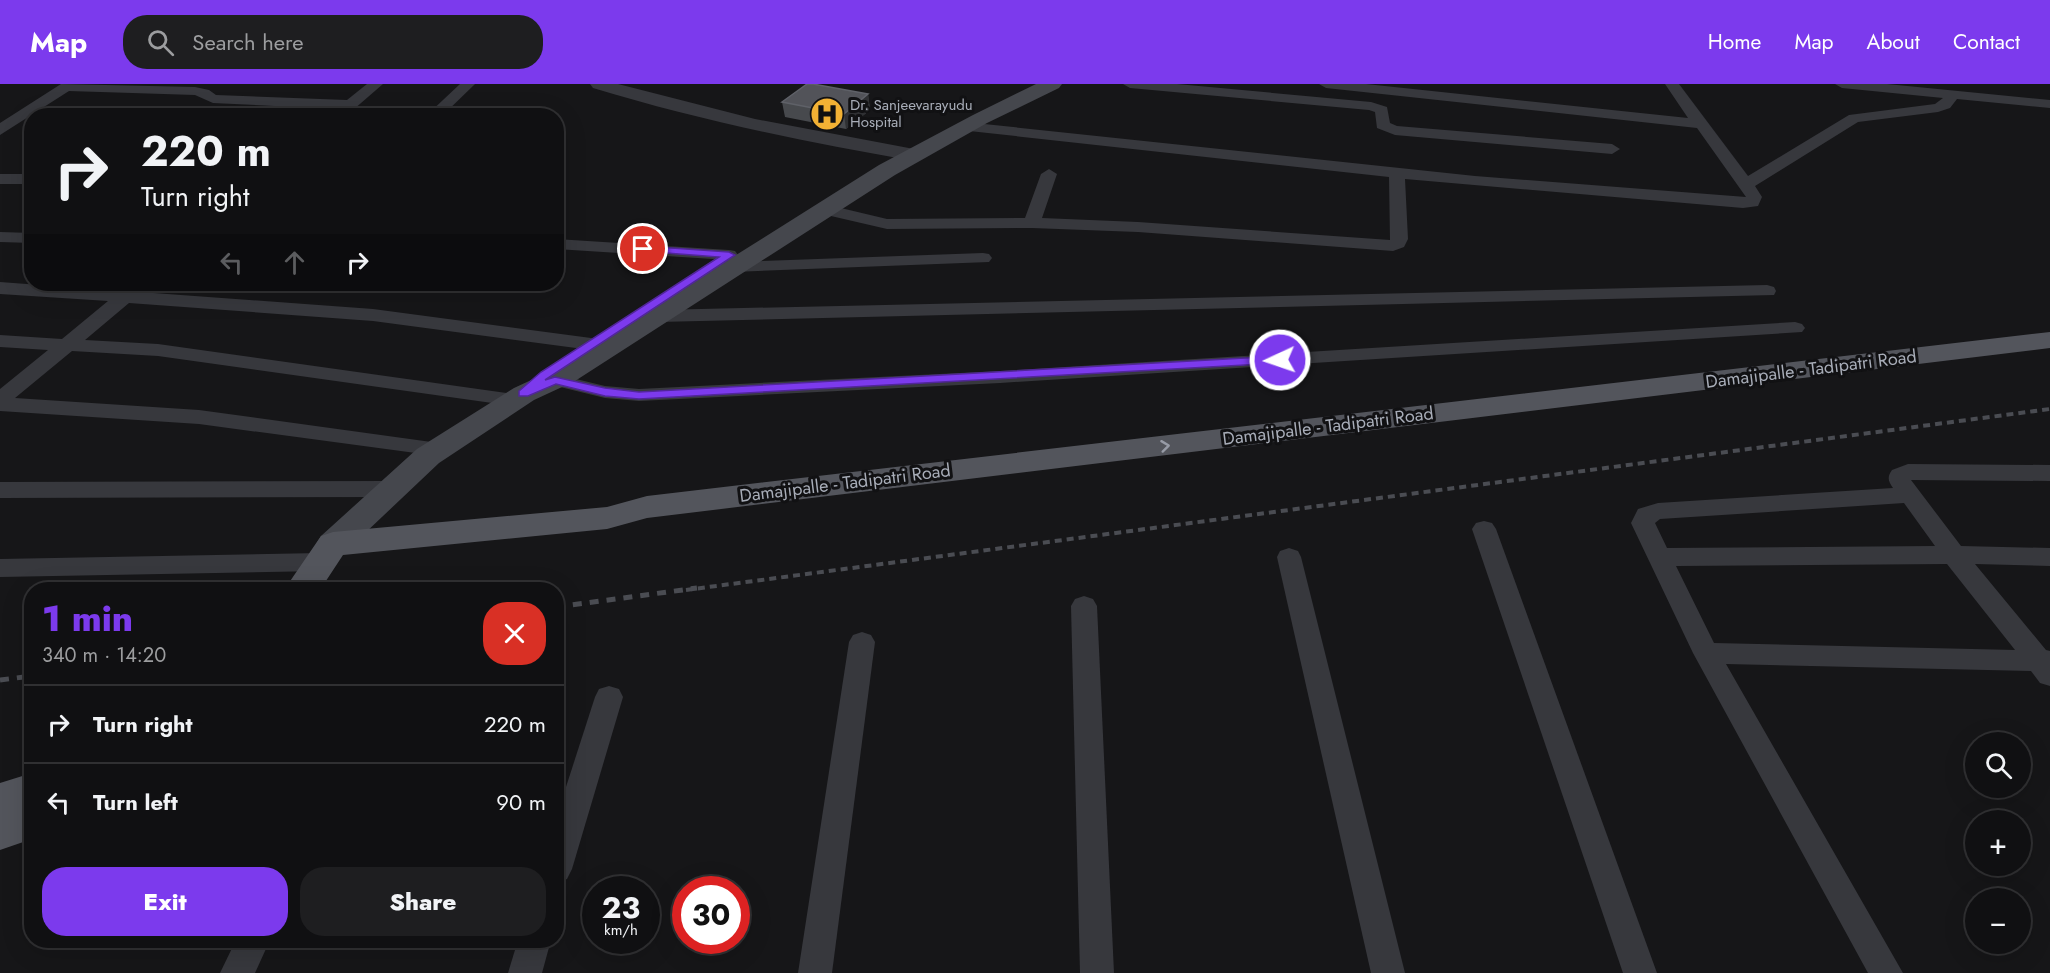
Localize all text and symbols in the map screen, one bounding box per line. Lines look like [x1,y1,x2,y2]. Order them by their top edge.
search box [123,15,543,69]
text: Map [30,22,87,63]
icon: search [144,26,177,59]
text: Search here [192,26,304,58]
text: Home [1708,27,1761,57]
text: Map [1794,27,1834,57]
text: About [1867,27,1920,57]
text: Contact [1953,27,2020,57]
place label: Dr. Sanjeevarayudu Hospital [850,94,973,133]
hospital icon: Dr. Sanjeevarayudu Hospital [809,96,845,132]
text: 220 m [141,121,271,182]
icon: right [42,132,120,210]
text: Turn right [141,177,249,216]
pin [617,223,668,274]
icon: arrive [626,232,659,265]
icon: left [215,246,248,279]
icon: ahead [278,246,311,279]
icon: right [341,246,374,279]
position arrow [1248,328,1312,392]
street label: Damajipalle - Tadipatri Road [1704,343,1918,395]
street label: Damajipalle - Tadipatri Road [1221,400,1435,452]
one-way arrow [1160,440,1169,452]
street label: Damajipalle - Tadipatri Road [738,457,952,509]
text: 1 min [42,592,133,644]
button: close [483,602,546,665]
text: 340 m · 14:20 [42,641,166,670]
icon: right [42,708,75,741]
text: Turn right [93,708,193,740]
text: 220 m [484,708,546,740]
map controls [1965,732,2031,954]
button: search [1965,732,2031,798]
icon: left [42,786,75,819]
text: Turn left [93,786,178,818]
text: 90 m [496,786,546,818]
button: + [1965,810,2031,876]
button: Exit [42,867,288,936]
button: Share [300,867,546,936]
speed limit sign: 30 [672,876,750,954]
text: 23 [602,886,640,929]
button: − [1965,888,2031,954]
text: km/h [604,919,638,941]

